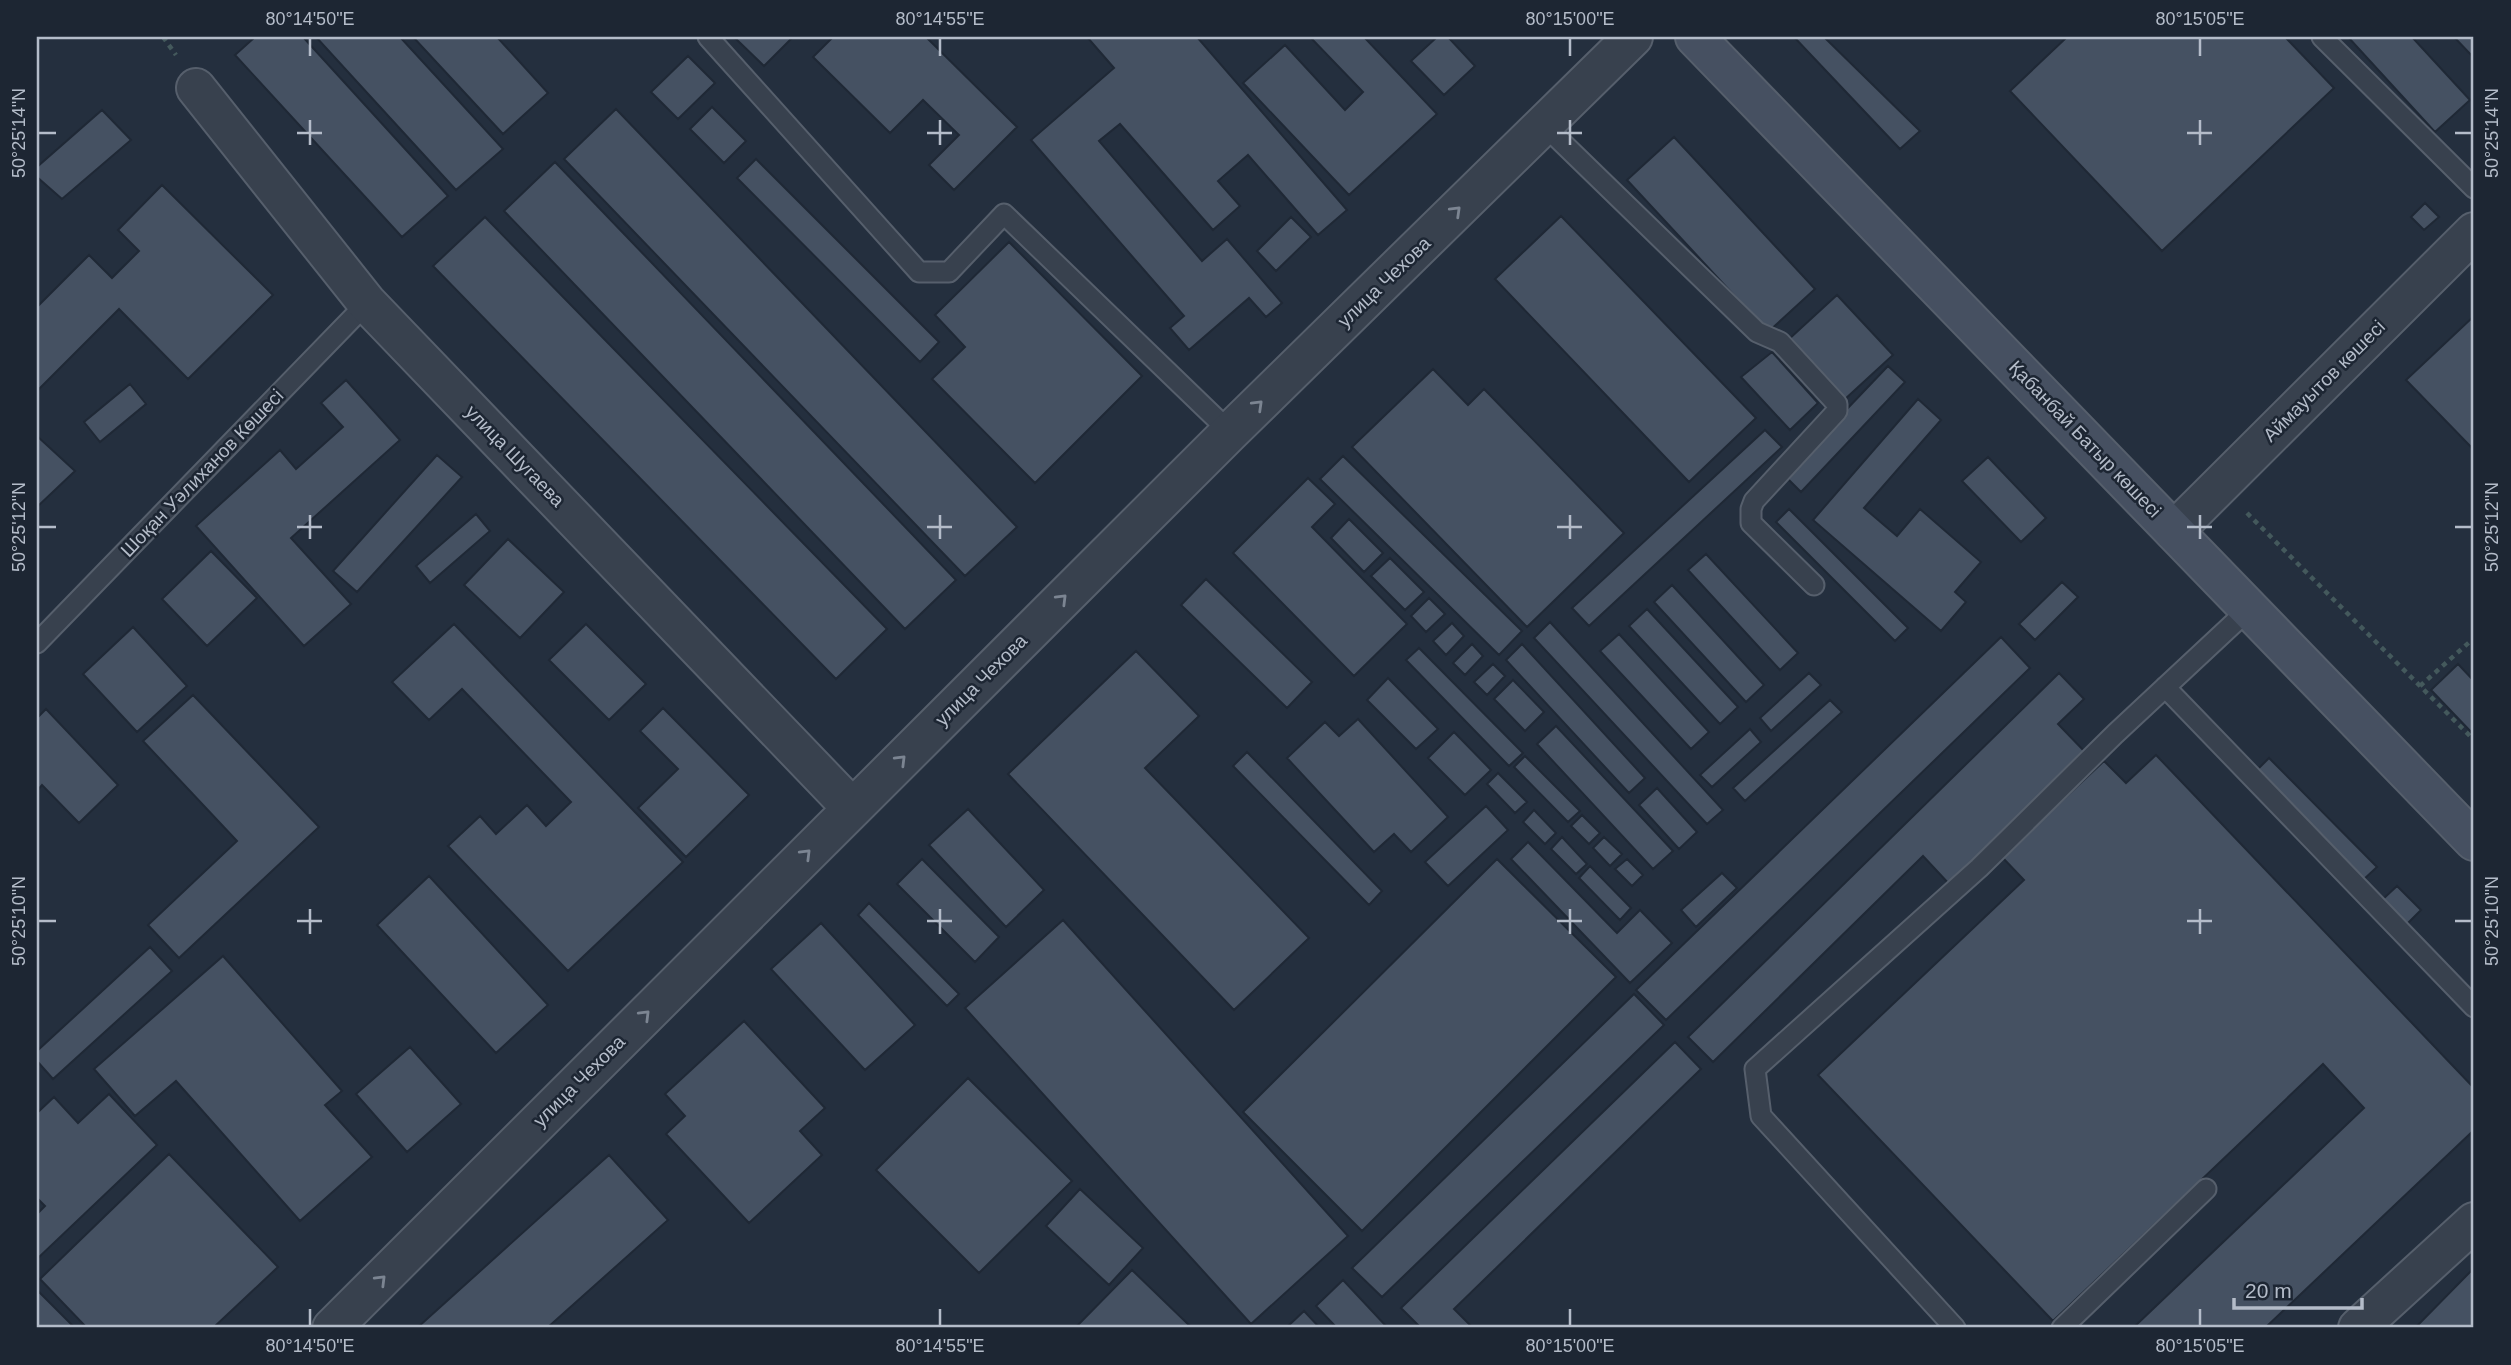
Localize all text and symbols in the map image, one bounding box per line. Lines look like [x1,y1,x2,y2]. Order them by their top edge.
text: 80°14'50"E [265,9,355,29]
text: 80°14'55"E [895,9,985,29]
text: 80°15'00"E [1525,9,1615,29]
text: 80°15'05"E [2155,9,2245,29]
text: 50°25'14"N [9,88,29,178]
text: 50°25'14"N [2482,88,2502,178]
one-way arrow [1448,207,1461,220]
street label: улица Чехова [1333,232,1435,331]
street label: Аймауытов көшесі [2259,316,2389,446]
street label: Қабанбай Батыр көшесі [2005,356,2165,522]
street label: Шоқан Уәлиханов Көшесі [116,385,288,561]
one-way arrow [1250,400,1263,413]
street label: улица Шугаева [461,401,569,511]
text: 50°25'12"N [9,482,29,572]
text: 50°25'12"N [2482,482,2502,572]
one-way arrow [1054,595,1067,608]
street label: улица Чехова [931,630,1031,730]
one-way arrow [892,755,905,768]
one-way arrow [798,850,811,863]
text: 50°25'10"N [9,876,29,966]
text: 50°25'10"N [2482,876,2502,966]
one-way arrow [637,1011,650,1024]
street label: улица Чехова [529,1031,629,1131]
scale bar [2234,1267,2362,1311]
one-way arrow [372,1275,385,1288]
text: 20 m [2245,1279,2292,1302]
text: 80°14'50"E [265,1336,355,1356]
text: 80°14'55"E [895,1336,985,1356]
text: 80°15'00"E [1525,1336,1615,1356]
text: 80°15'05"E [2155,1336,2245,1356]

